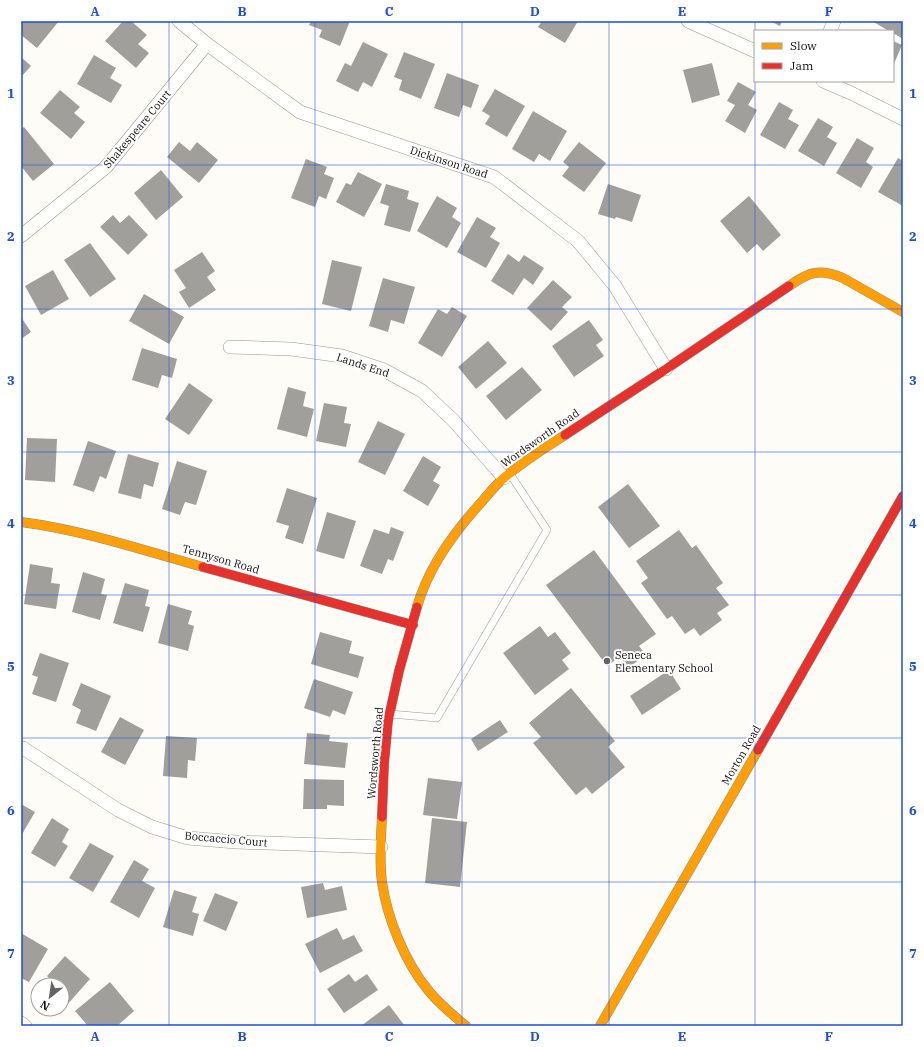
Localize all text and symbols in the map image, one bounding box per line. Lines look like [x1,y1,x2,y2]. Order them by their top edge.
text: A [90,3,100,20]
text: B [237,3,247,20]
text: C [385,3,394,20]
text: D [530,3,540,20]
text: E [678,3,686,20]
text: F [825,3,833,20]
legend [754,30,894,82]
text: Slow [790,38,817,53]
text: Jam [790,58,814,73]
text: 1 [7,85,15,102]
text: 1 [909,85,917,102]
street label: Shakespeare Court [100,87,174,171]
street label: Dickinson Road [408,143,490,181]
text: 2 [7,228,15,245]
text: 2 [909,228,917,245]
street label: Lands End [335,350,392,380]
text: 3 [7,372,15,389]
text: 3 [909,372,917,389]
street label: Wordsworth Road [498,406,582,470]
text: 4 [7,515,15,532]
text: 4 [909,515,917,532]
street label: Tennyson Road [181,541,262,577]
place label: Seneca Elementary School [615,648,713,675]
marker: Seneca Elementary School [602,656,612,666]
text: 5 [7,658,15,675]
text: 5 [909,658,917,675]
street label: Wordsworth Road [364,706,386,800]
street label: Morton Road [718,722,764,787]
text: 6 [7,802,15,819]
text: 6 [909,802,917,819]
street label: Boccaccio Court [184,828,268,850]
text: 7 [7,945,15,962]
text: 7 [909,945,917,962]
north arrow [30,977,70,1017]
text: N [37,997,52,1014]
text: A [90,1028,100,1045]
text: B [237,1028,247,1045]
text: C [385,1028,394,1045]
text: D [530,1028,540,1045]
text: E [678,1028,686,1045]
text: F [825,1028,833,1045]

